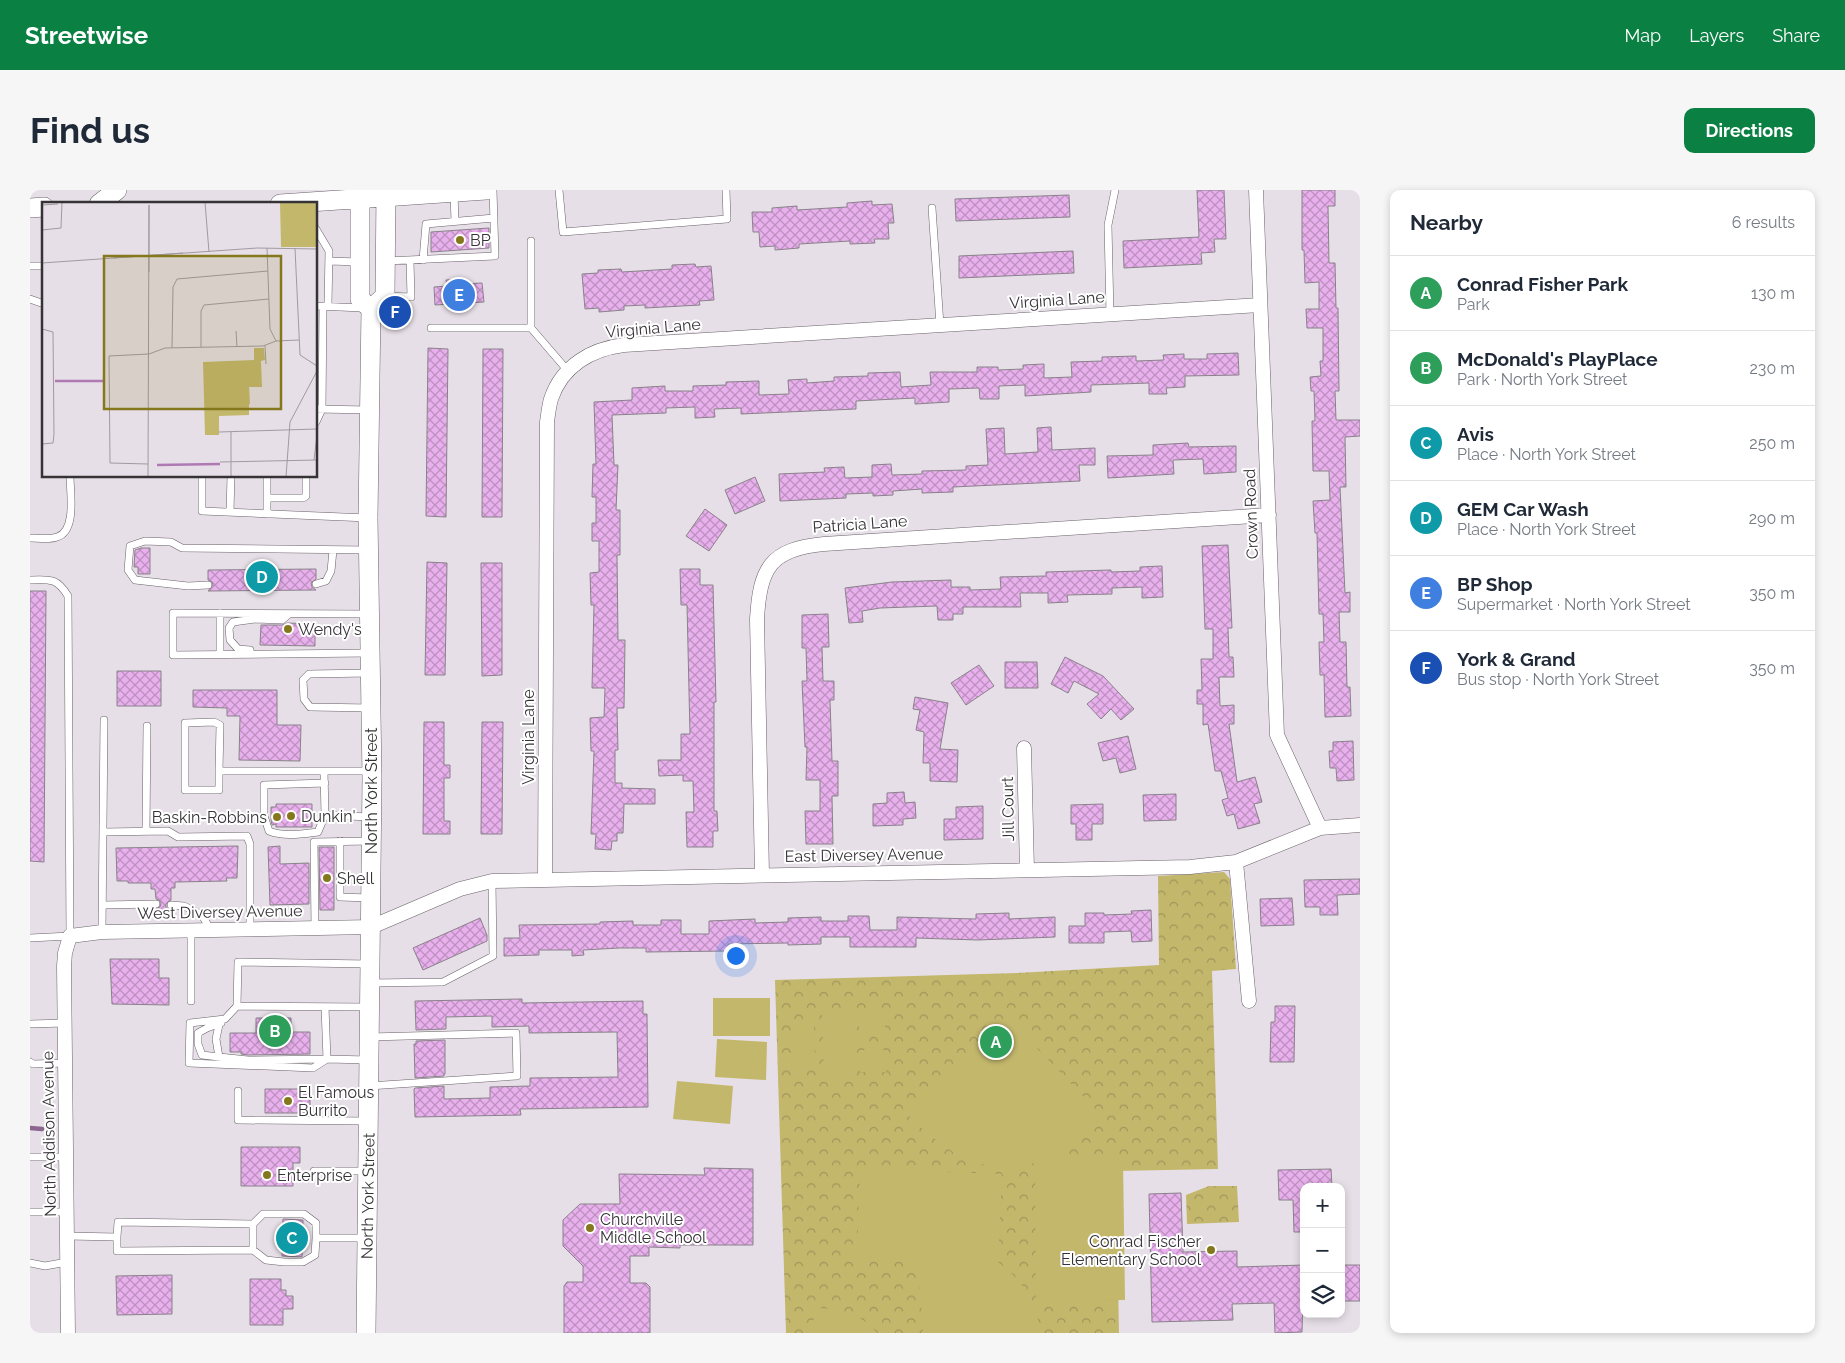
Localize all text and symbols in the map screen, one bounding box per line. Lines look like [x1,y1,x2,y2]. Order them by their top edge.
text: Streetwise [25,21,148,50]
text: Map [1625,25,1661,46]
text: Layers [1689,25,1744,46]
text: Share [1772,25,1820,46]
button: Directions [1684,108,1815,153]
text: Find us [30,110,150,151]
inset map [42,202,318,478]
text: Nearby [1410,210,1483,235]
text: 6 results [1732,213,1795,232]
place label: BP [470,231,491,250]
marker: BP [454,234,466,246]
text: Conrad Fisher Park [1457,273,1628,295]
pin: E [443,276,475,314]
text: A [1421,284,1431,303]
text: 130 m [1751,284,1795,303]
street label: Virginia Lane [1009,287,1105,313]
pin: F [379,293,411,331]
text: Park [1457,295,1490,314]
street label: Virginia Lane [605,314,701,342]
text: McDonald's PlayPlace [1457,348,1658,370]
text: B [1421,359,1431,378]
text: 230 m [1750,359,1795,378]
text: Park · North York Street [1457,370,1627,389]
text: Avis [1457,423,1494,445]
text: C [1421,434,1431,453]
text: 250 m [1749,434,1795,453]
text: Place · North York Street [1457,445,1636,464]
street label: Crown Road [1240,468,1262,559]
text: GEM Car Wash [1457,498,1589,520]
text: D [1420,509,1432,528]
text: 290 m [1749,509,1795,528]
street label: Patricia Lane [812,511,908,537]
text: Place · North York Street [1457,520,1636,539]
pin: D [246,558,278,596]
text: BP Shop [1457,573,1532,595]
text: E [1421,584,1431,603]
text: 350 m [1749,584,1795,603]
text: Supermarket · North York Street [1457,595,1691,614]
place label: Wendy's [298,620,362,639]
marker: Wendy's [282,623,294,635]
text: York & Grand [1457,648,1576,670]
text: F [1421,659,1431,678]
text: 350 m [1749,659,1795,678]
text: Bus stop · North York Street [1457,670,1659,689]
street label: Virginia Lane [519,689,538,785]
street label: North York Street [362,727,381,854]
street label: Jill Court [998,776,1018,841]
place label: Dunkin' [301,807,356,826]
place label: Baskin-Robbins [152,808,267,827]
marker: Dunkin' [285,810,297,822]
marker: Baskin-Robbins [271,811,283,823]
street label: East Diversey Avenue [785,844,943,866]
place label: Shell [337,869,375,888]
marker: Shell [321,872,333,884]
street label: West Diversey Avenue [137,901,303,923]
your location [723,943,749,969]
pin: B [259,1012,291,1050]
pin: A [980,1023,1012,1061]
street label: North Addison Avenue [38,1051,60,1217]
place label: El Famous Burrito [298,1083,375,1120]
marker: El Famous Burrito [282,1095,294,1107]
street label: North York Street [357,1132,379,1259]
place label: Enterprise [277,1166,352,1185]
marker: Enterprise [261,1169,273,1181]
map controls [1300,1183,1345,1318]
button: + [1300,1183,1345,1228]
place label: Churchville Middle School [600,1210,707,1247]
pin: C [276,1219,308,1257]
marker: Churchville Middle School [584,1222,596,1234]
button: − [1300,1228,1345,1273]
place label: Conrad Fischer Elementary School [1061,1232,1202,1269]
marker: Conrad Fischer Elementary School [1205,1244,1217,1256]
button: layers [1300,1273,1345,1318]

